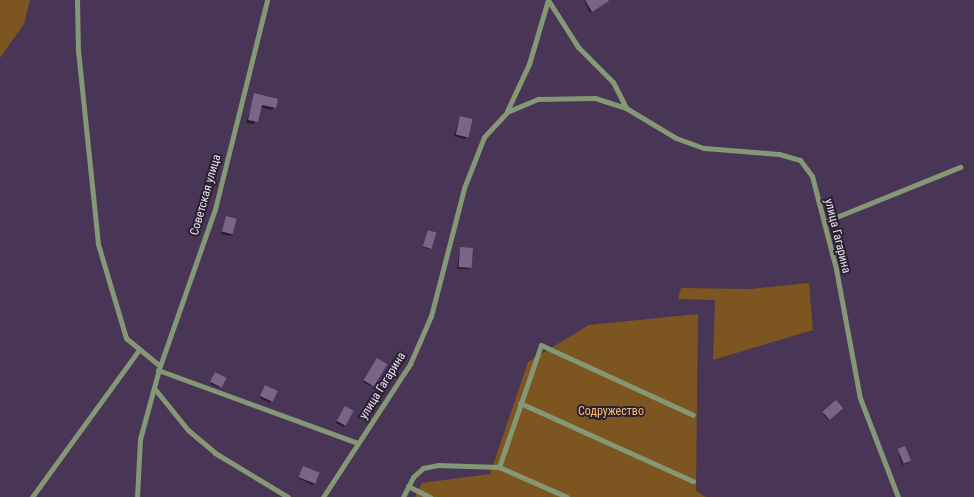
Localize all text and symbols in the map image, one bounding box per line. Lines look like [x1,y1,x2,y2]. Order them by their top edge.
street label: Советская улица [188,153,224,237]
street label: улица Гагарина [821,197,853,275]
street label: улица Гагарина [357,350,409,422]
park label: Содружество [578,405,644,419]

